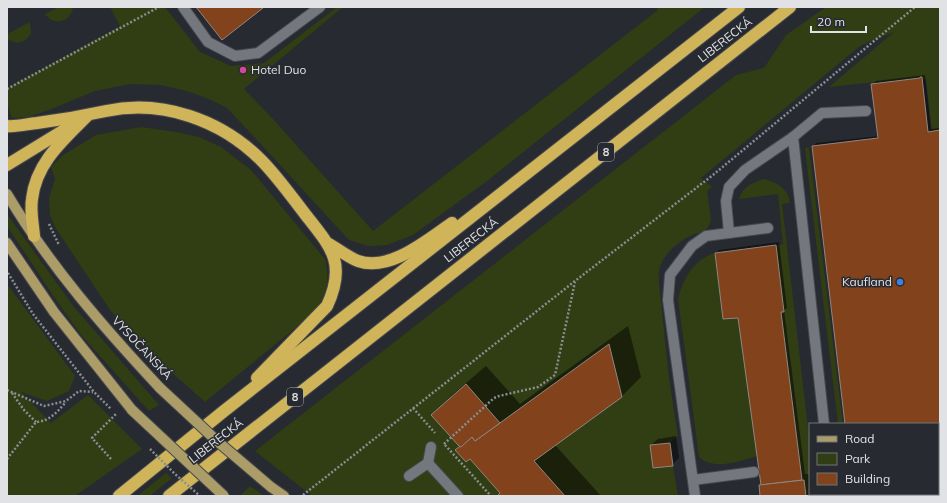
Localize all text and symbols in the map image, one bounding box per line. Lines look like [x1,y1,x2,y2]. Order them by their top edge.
scale bar [811,8,866,34]
street label: LIBERECKÁ [695,14,755,65]
text: 20 m [817,14,845,29]
place label: Hotel Duo [251,62,307,77]
marker: Hotel Duo [238,65,248,75]
road number: 8 [598,143,614,161]
street label: LIBERECKÁ [441,214,501,265]
place label: Kaufland [842,274,892,289]
marker: Kaufland [895,277,905,287]
street label: VYSOČANSKÁ [109,313,176,383]
road number: 8 [287,388,303,406]
street label: LIBERECKÁ [186,415,246,466]
legend [809,423,939,495]
text: Road [845,431,874,446]
text: Park [845,451,871,466]
text: Building [845,471,890,486]

